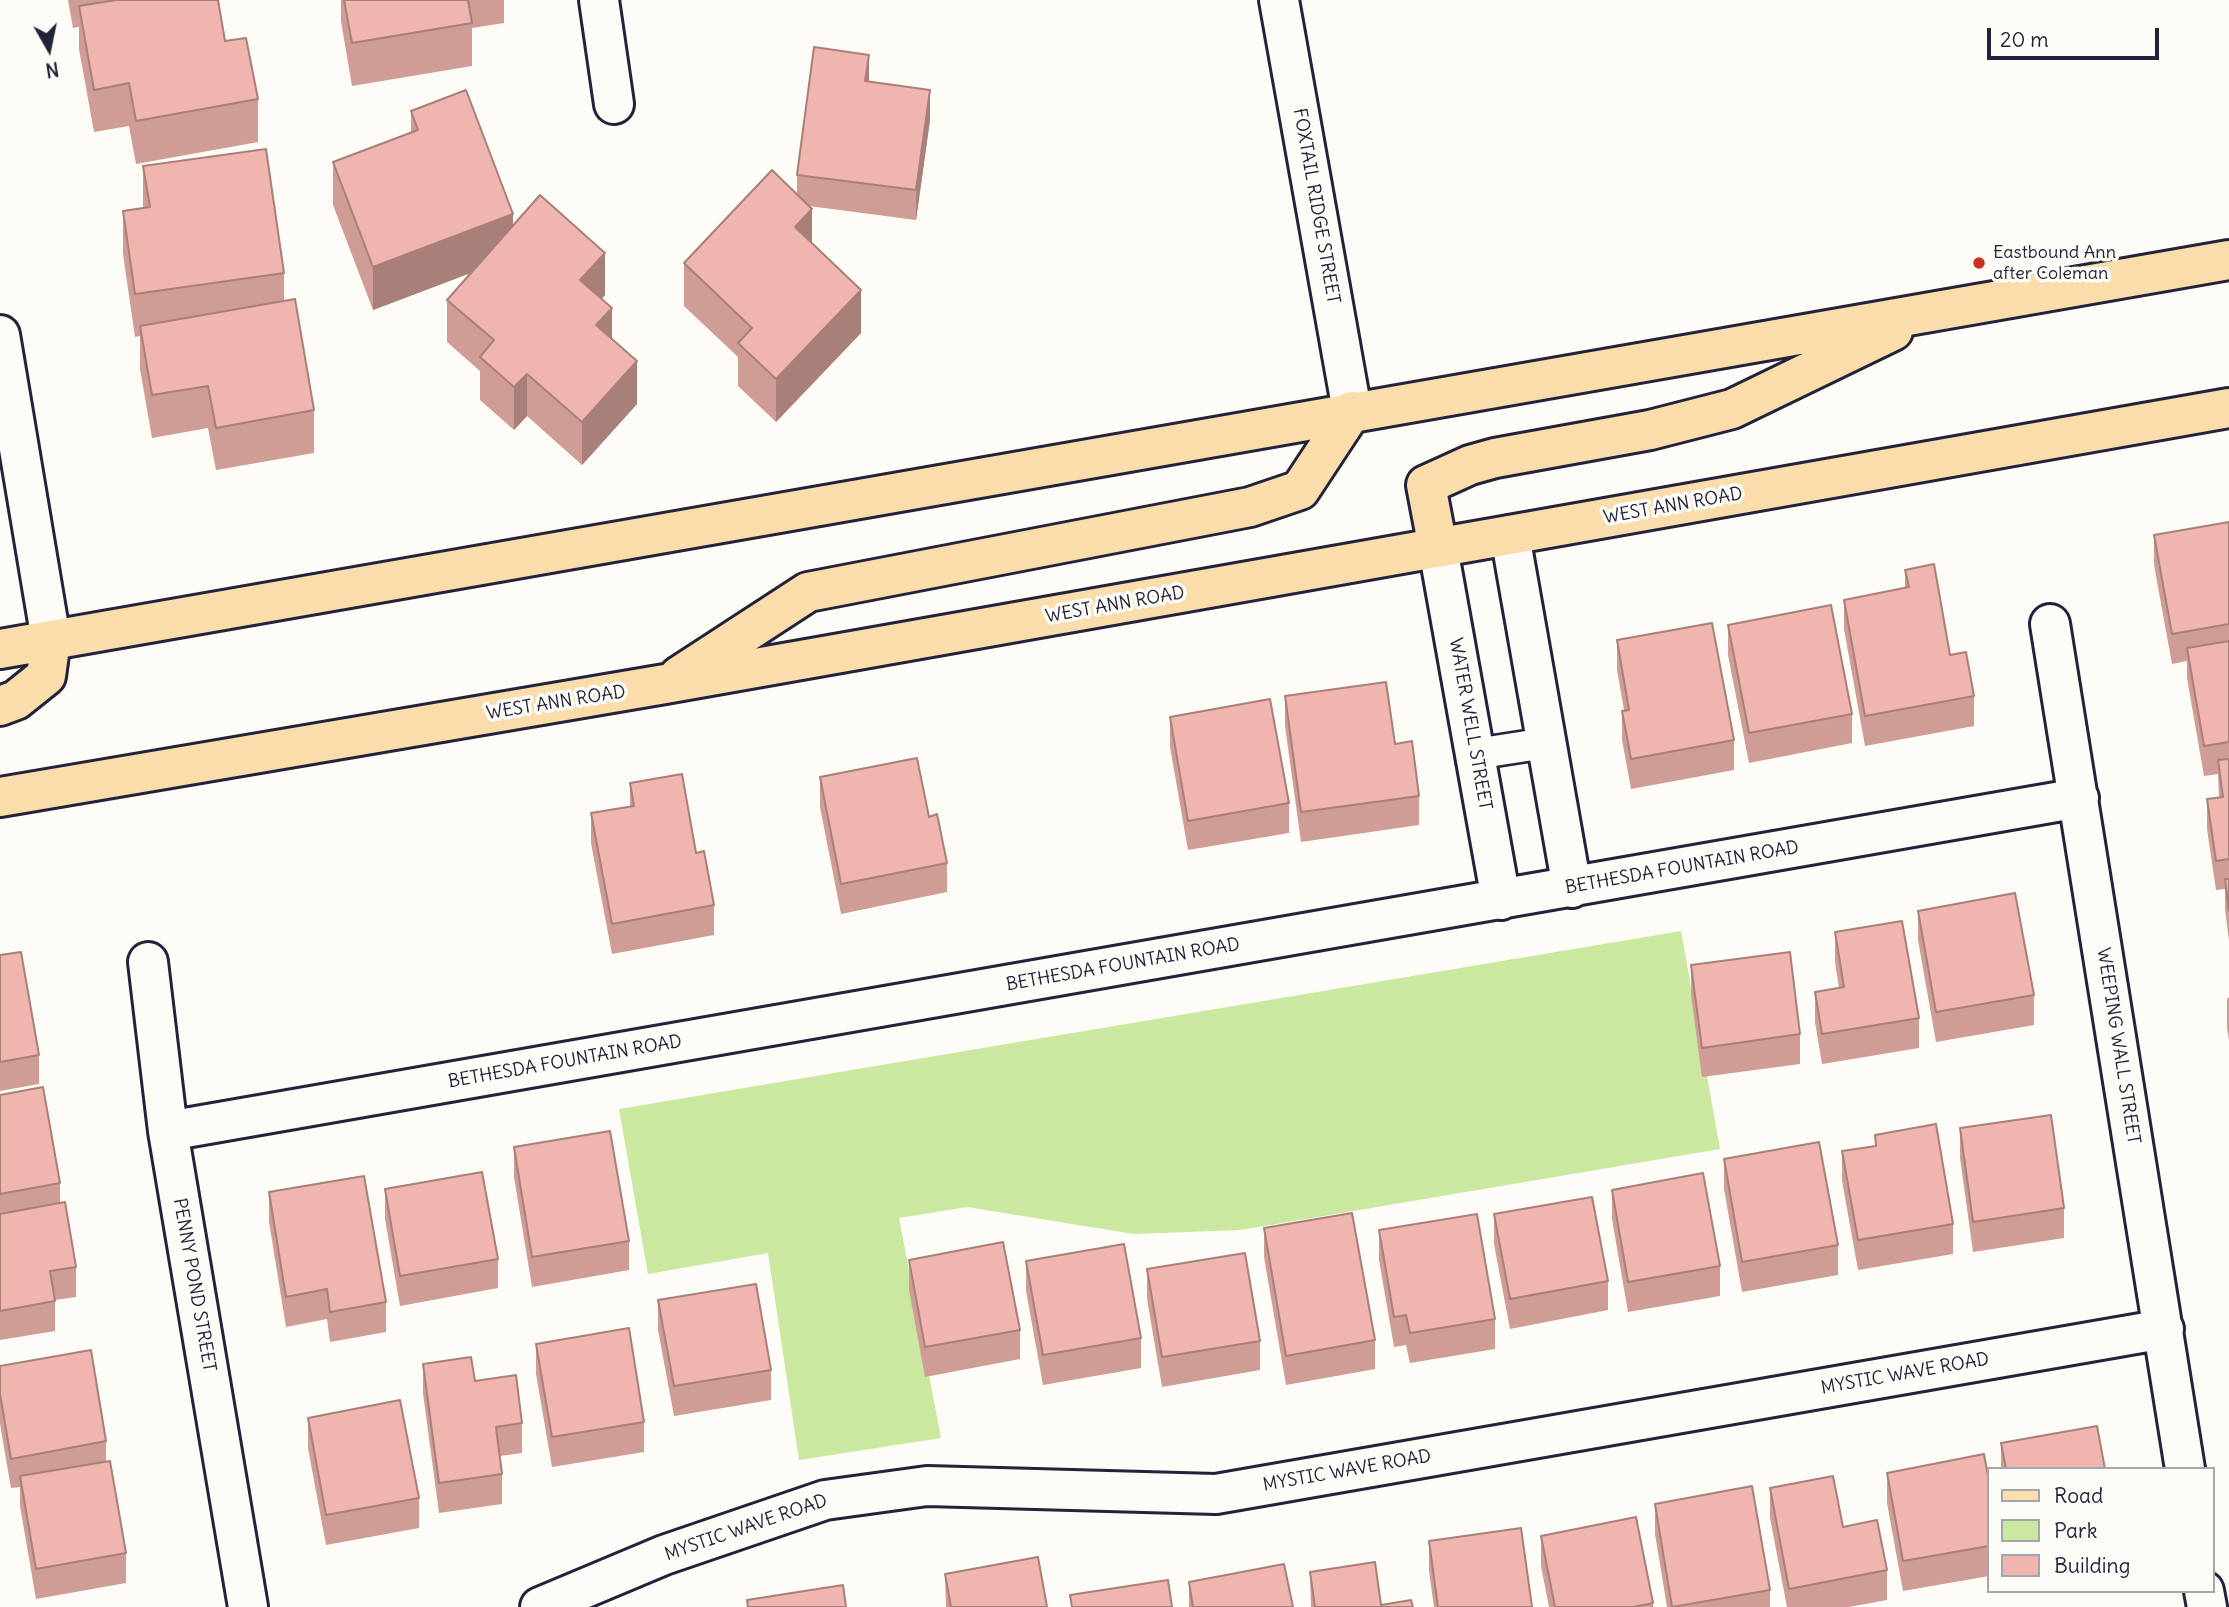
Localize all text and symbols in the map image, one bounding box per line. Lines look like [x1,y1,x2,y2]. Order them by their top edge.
north arrow [14,14,84,84]
scale bar [1991,14,2162,58]
text: 20 m [2000,26,2049,53]
text: N [44,57,61,83]
street label: FOXTAIL RIDGE STREET [1288,107,1344,305]
place label: Eastbound Ann after Coleman [1993,242,2116,284]
marker: Eastbound Ann after Coleman [1971,255,1987,271]
street label: WEST ANN ROAD [1602,483,1744,529]
street label: WEST ANN ROAD [1044,582,1186,628]
street label: WATER WELL STREET [1444,636,1496,812]
street label: WEST ANN ROAD [485,681,627,725]
street label: BETHESDA FOUNTAIN ROAD [1563,837,1801,899]
street label: BETHESDA FOUNTAIN ROAD [1004,934,1242,996]
street label: WEEPING WALL STREET [2092,946,2144,1146]
street label: BETHESDA FOUNTAIN ROAD [446,1031,684,1093]
street label: PENNY POND STREET [168,1196,220,1374]
street label: MYSTIC WAVE ROAD [1819,1349,1991,1399]
street label: MYSTIC WAVE ROAD [1261,1446,1433,1496]
legend [1988,1467,2215,1593]
text: Road [2054,1482,2103,1509]
street label: MYSTIC WAVE ROAD [662,1490,830,1566]
text: Park [2054,1517,2097,1544]
text: Building [2054,1552,2130,1579]

